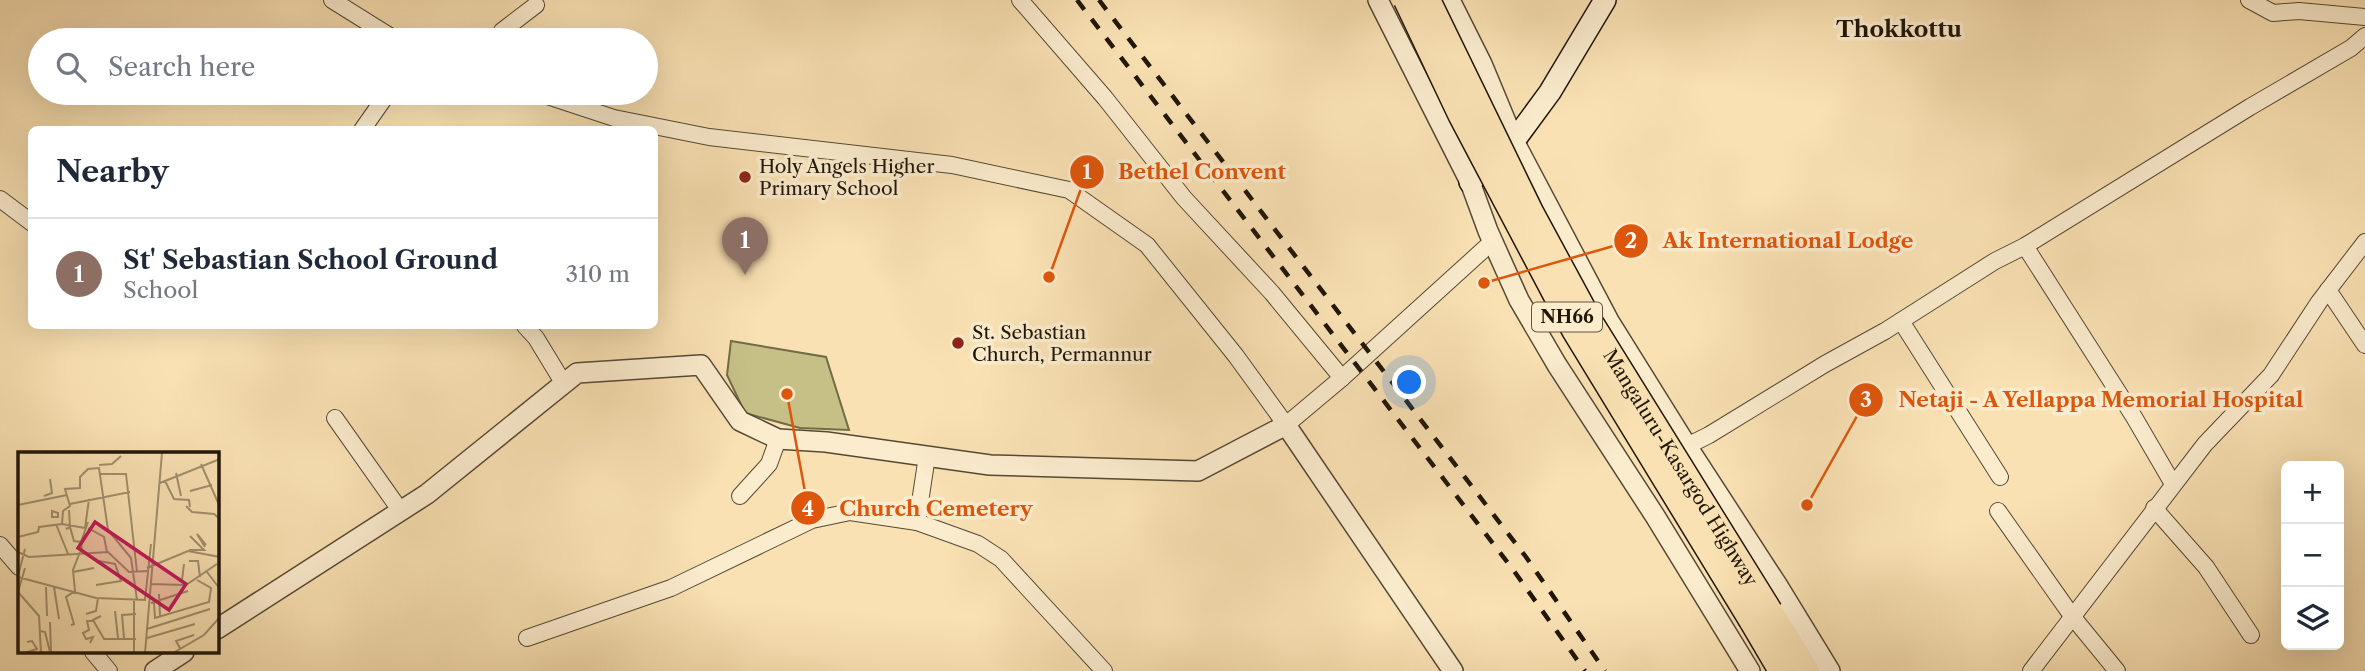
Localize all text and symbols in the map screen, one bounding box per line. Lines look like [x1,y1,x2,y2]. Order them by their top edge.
district label: Thokkottu [1836,15,1962,43]
search box [28,28,658,105]
icon: search [52,48,90,86]
text: Search here [108,51,255,83]
callout: Bethel Convent [1069,151,1300,193]
text: Nearby [56,153,169,190]
place label: Holy Angels Higher Primary School [759,155,934,200]
text: 1 [1082,159,1092,184]
text: Bethel Convent [1118,159,1287,184]
marker: Holy Angels Higher Primary School [737,169,753,185]
pin: 1 [722,217,768,275]
callout: Ak International Lodge [1613,220,1927,262]
text: 2 [1625,228,1637,253]
text: Ak International Lodge [1662,228,1913,253]
text: St' Sebastian School Ground [123,244,498,276]
text: 1 [74,260,84,288]
text: 310 m [566,260,630,288]
text: School [123,276,198,304]
road number: NH66 [1532,302,1602,332]
place label: St. Sebastian Church, Permannur [972,321,1152,366]
marker: St. Sebastian Church, Permannur [950,335,966,351]
street label: Mangaluru-Kasargod Highway [1598,345,1763,591]
your location [1392,365,1426,399]
callout: Netaji - A Yellappa Memorial Hospital [1849,379,2319,421]
text: 3 [1860,387,1872,412]
text: Netaji - A Yellappa Memorial Hospital [1899,387,2303,412]
inset map [18,452,219,654]
map controls [2281,461,2344,650]
button: + [2281,461,2344,524]
callout: Church Cemetery [790,487,1047,529]
text: 4 [802,496,814,521]
text: Church Cemetery [839,496,1034,521]
button: − [2281,524,2344,587]
button: layers [2281,587,2344,650]

